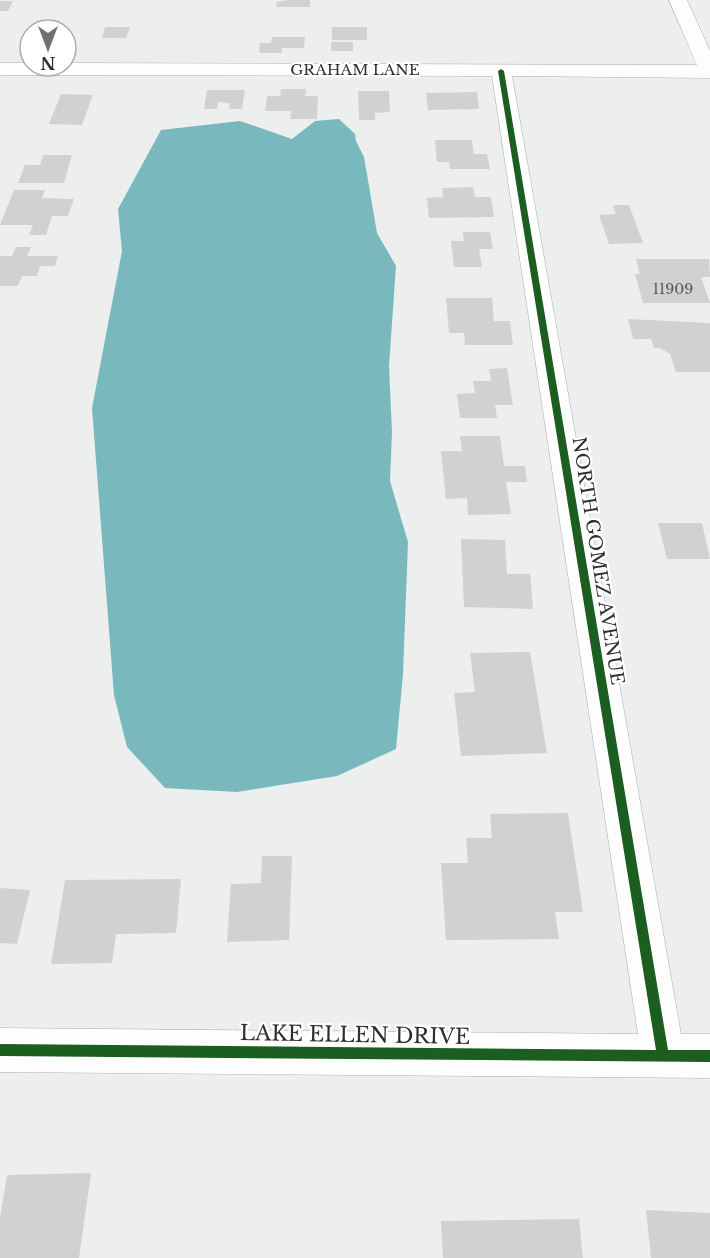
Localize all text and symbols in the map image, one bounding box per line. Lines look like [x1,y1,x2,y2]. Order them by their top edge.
north arrow [18,18,78,78]
text: N [40,53,56,73]
street label: GRAHAM LANE [290,60,420,79]
house number: 11909 [653,280,693,298]
street label: NORTH GOMEZ AVENUE [568,435,628,687]
street label: LAKE ELLEN DRIVE [240,1020,470,1050]

